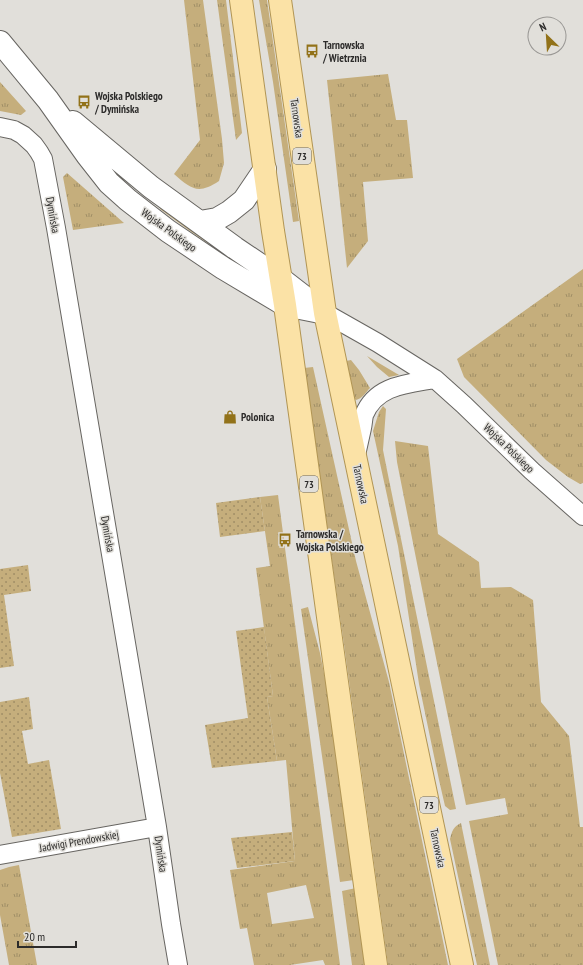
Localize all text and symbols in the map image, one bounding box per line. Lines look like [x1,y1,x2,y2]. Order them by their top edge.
north arrow [527,16,567,56]
text: N [537,19,548,35]
place label: Tarnowska / Wietrznia [322,38,367,65]
bus stop icon: Tarnowska / Wietrznia [304,43,320,59]
place label: Wojska Polskiego / Dymińska [94,89,163,116]
bus stop icon: Wojska Polskiego / Dymińska [76,94,92,110]
street label: Tarnowska [287,97,307,139]
road number: 73 [293,148,311,164]
street label: Dymińska [43,196,63,234]
street label: Wojska Polskiego [139,205,200,255]
shop icon: Polonica [222,409,238,425]
place label: Polonica [241,410,275,424]
street label: Wojska Polskiego [481,420,537,476]
street label: Tarnowska [350,463,372,505]
road number: 73 [300,476,318,492]
street label: Dymińska [98,515,118,553]
place label: Tarnowska / Wojska Polskiego [295,527,364,554]
bus stop icon: Tarnowska / Wojska Polskiego [277,532,293,548]
road number: 73 [420,797,438,813]
street label: Jadwigi Prendowskiej [37,827,120,855]
street label: Tarnowska [427,827,449,869]
street label: Dymińska [152,835,170,873]
scale bar [18,923,76,949]
text: 20 m [24,929,45,944]

